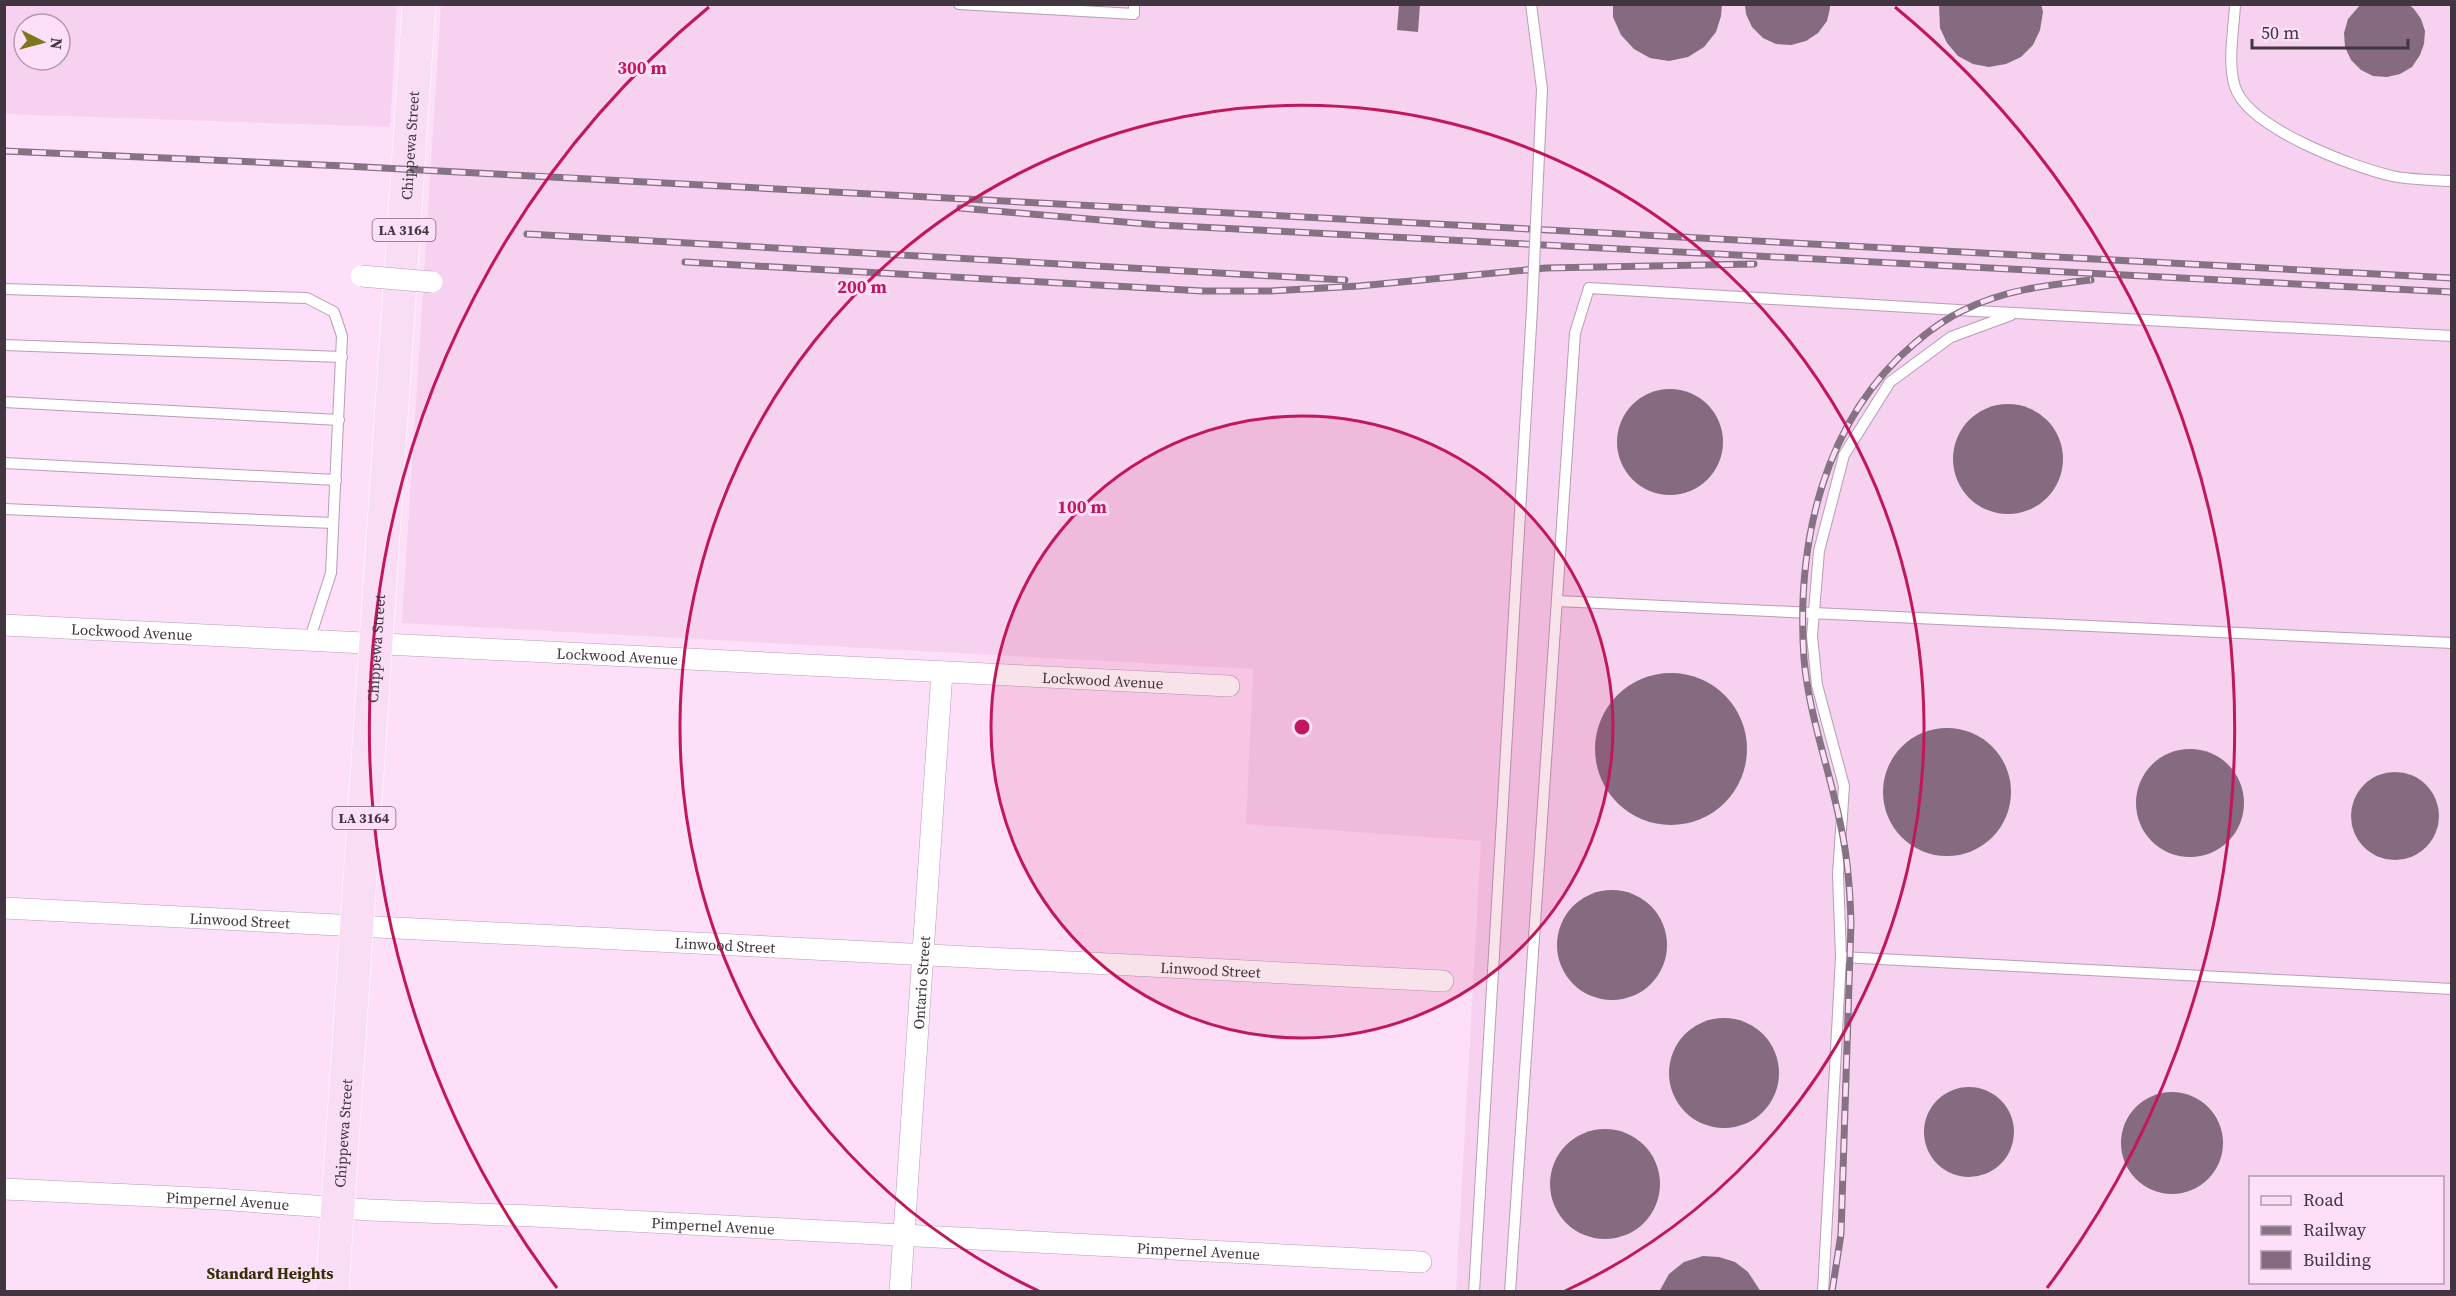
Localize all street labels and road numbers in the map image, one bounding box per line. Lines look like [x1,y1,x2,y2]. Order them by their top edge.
street label: Chippewa Street [395,90,424,201]
road number: LA 3164 [372,219,436,241]
street label: Chippewa Street [361,593,390,703]
street label: Lockwood Avenue [71,618,193,645]
street label: Lockwood Avenue [556,642,679,669]
street label: Lockwood Avenue [1041,666,1164,693]
road number: LA 3164 [332,807,395,829]
street label: Linwood Street [189,907,291,933]
street label: Linwood Street [674,932,776,958]
street label: Ontario Street [907,935,935,1030]
street label: Linwood Street [1160,956,1261,982]
street label: Chippewa Street [329,1078,357,1188]
street label: Pimpernel Avenue [166,1186,290,1215]
street label: Pimpernel Avenue [651,1212,776,1239]
street label: Pimpernel Avenue [1136,1237,1261,1264]

